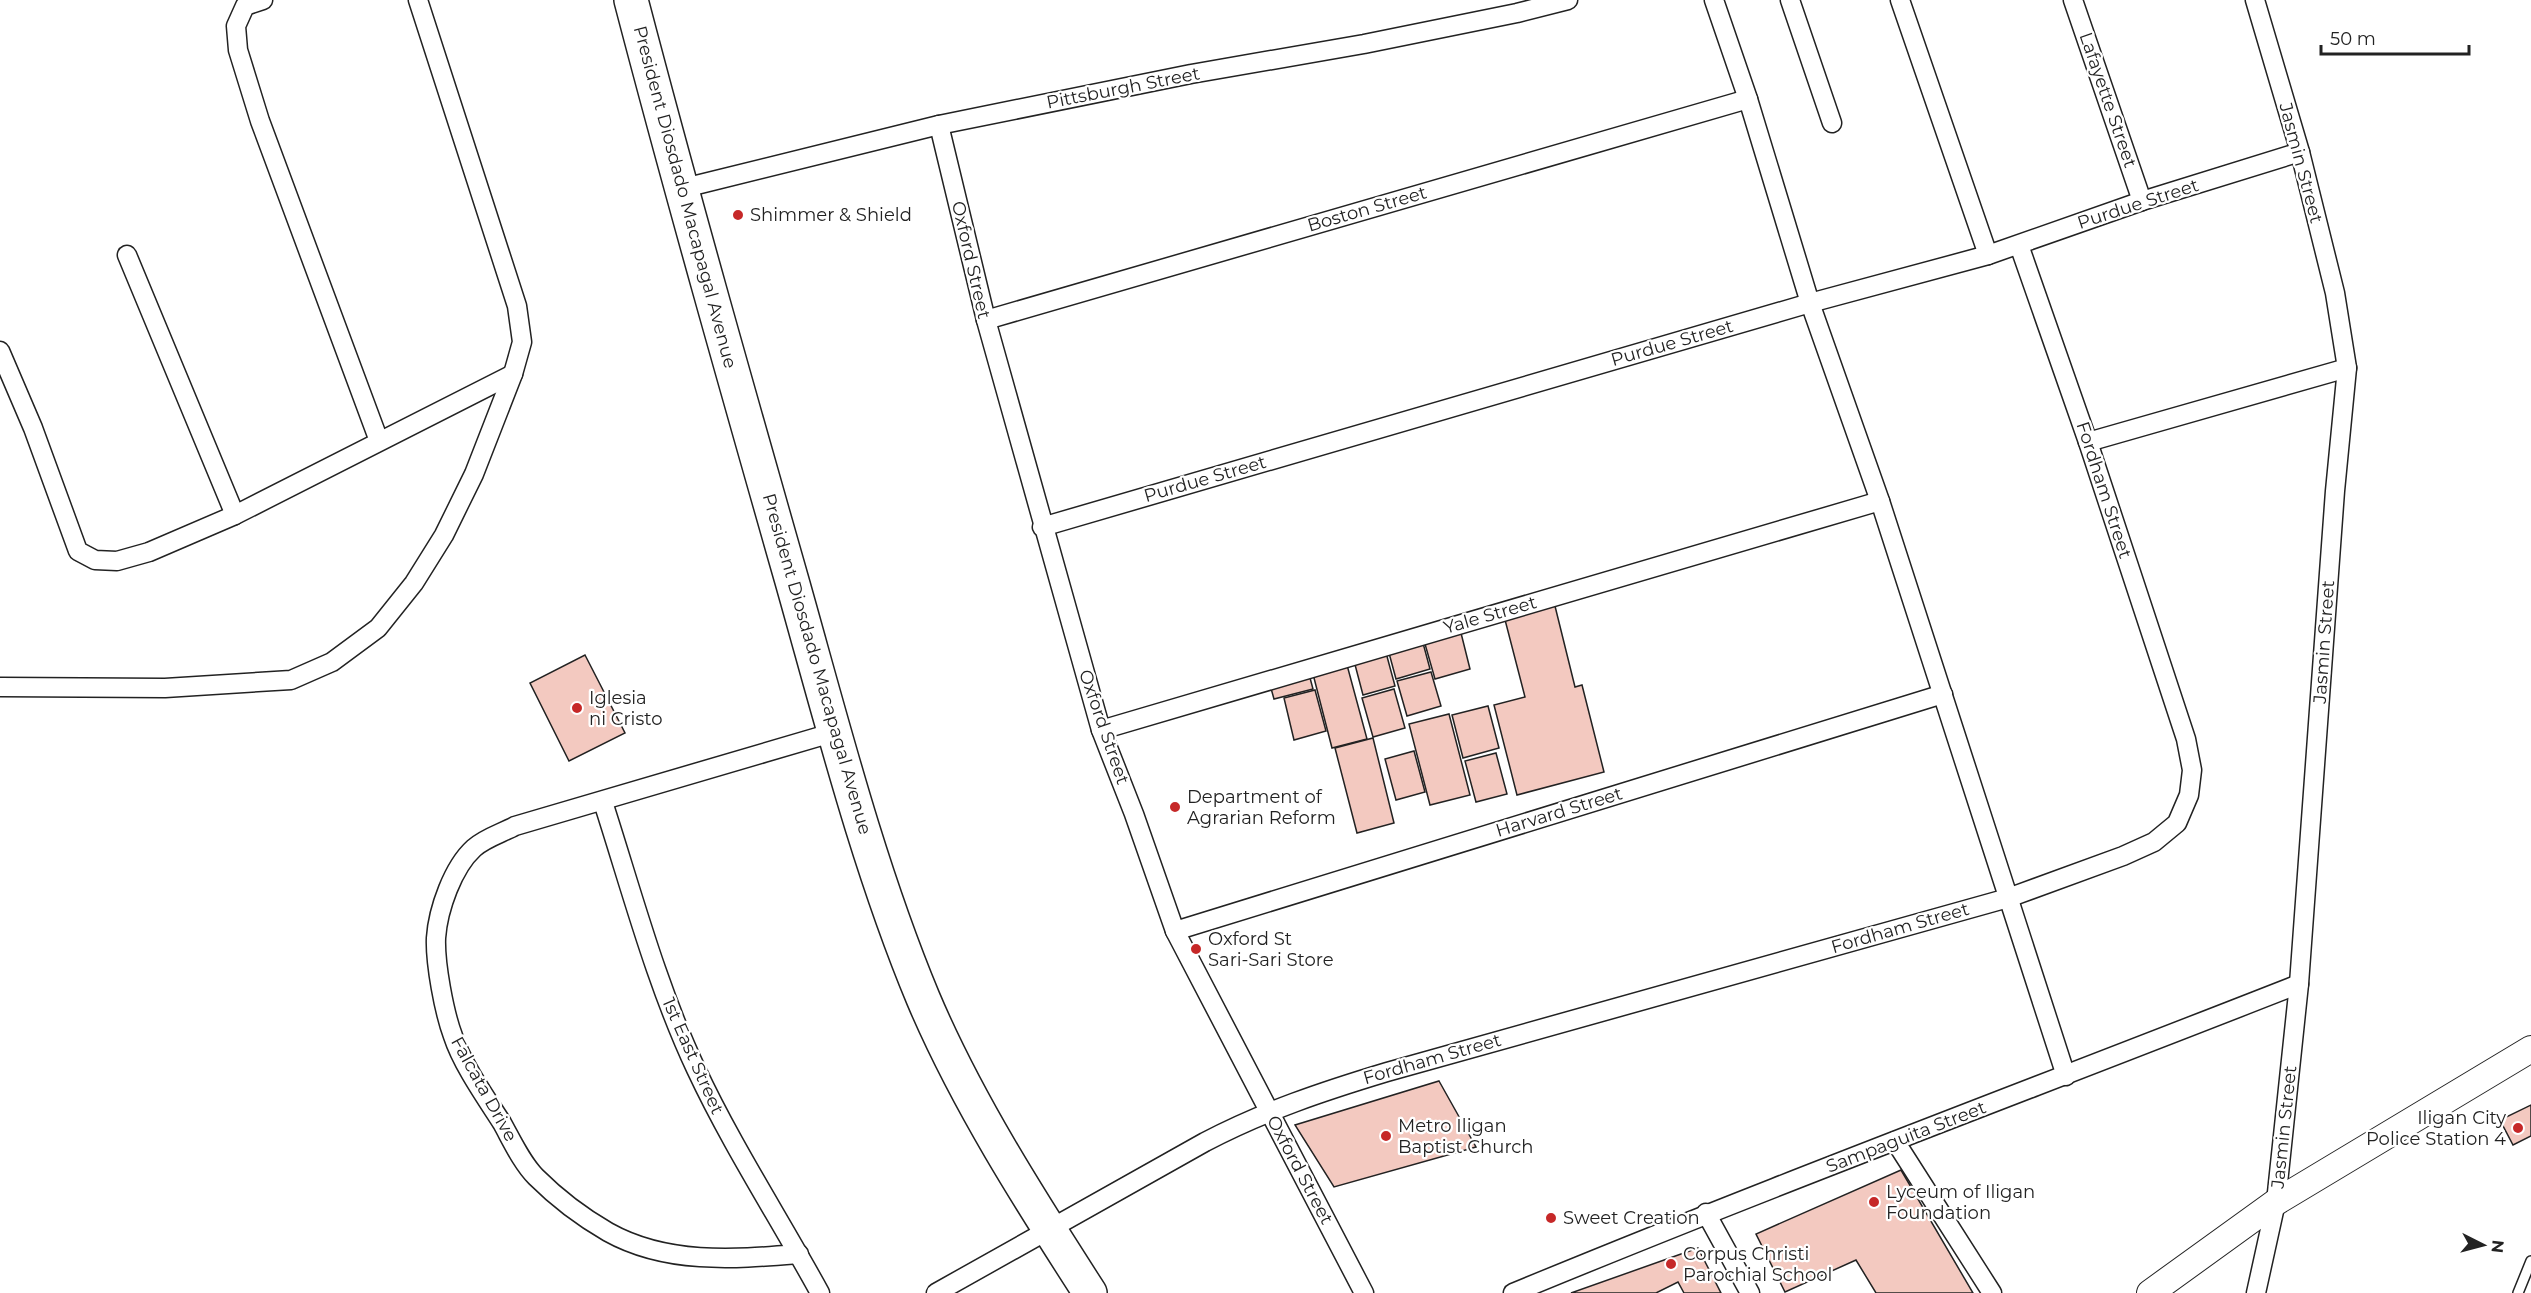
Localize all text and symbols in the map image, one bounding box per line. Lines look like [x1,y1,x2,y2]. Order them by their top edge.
scale bar [2321,18,2470,56]
street label: President Diosdado Macapagal Avenue [629,23,741,371]
text: 50 m [2330,28,2376,50]
street label: Lafayette Street [2075,29,2141,171]
street label: Pittsburgh Street [1044,62,1202,114]
street label: Jasmin Street [2274,99,2328,226]
street label: Purdue Street [2075,174,2201,234]
street label: Boston Street [1305,181,1429,237]
street label: Oxford Street [947,199,995,321]
place label: Shimmer & Shield [750,204,912,226]
marker: Shimmer & Shield [731,208,745,222]
street label: Purdue Street [1608,315,1736,371]
street label: Fordham Street [2072,419,2136,561]
street label: Purdue Street [1141,451,1269,507]
street label: President Diosdado Macapagal Avenue [758,491,876,837]
street label: Jasmin Street [2309,580,2339,705]
street label: Yale Street [1441,591,1539,639]
street label: Oxford Street [1074,667,1134,787]
place label: Iglesia ni Cristo [589,687,662,730]
marker: Iglesia ni Cristo [570,701,584,715]
street label: Harvard Street [1493,782,1625,842]
place label: Department of Agrarian Reform [1187,786,1336,829]
marker: Department of Agrarian Reform [1168,800,1182,814]
street label: Fordham Street [1828,898,1972,958]
place label: Oxford St Sari-Sari Store [1208,928,1334,971]
marker: Oxford St Sari-Sari Store [1189,942,1203,956]
street label: 1st East Street [658,994,728,1118]
street label: Fordham Street [1360,1029,1504,1089]
street label: Falcata Drive [446,1033,522,1145]
street label: Jasmin Street [2266,1064,2301,1191]
street label: Sampaguita Street [1823,1096,1989,1178]
place label: Iligan City Police Station 4 [2366,1107,2506,1150]
street label: Oxford Street [1262,1112,1338,1228]
place label: Metro Iligan Baptist Church [1398,1115,1534,1158]
marker: Iligan City Police Station 4 [2511,1121,2525,1135]
marker: Metro Iligan Baptist Church [1379,1129,1393,1143]
place label: Lyceum of Iligan Foundation [1886,1181,2035,1224]
marker: Lyceum of Iligan Foundation [1867,1195,1881,1209]
place label: Sweet Creation [1563,1207,1700,1229]
marker: Sweet Creation [1544,1211,1558,1225]
north arrow [2453,1215,2513,1275]
text: N [2487,1239,2508,1254]
place label: Corpus Christi Parochial School [1683,1243,1832,1286]
marker: Corpus Christi Parochial School [1664,1257,1678,1271]

